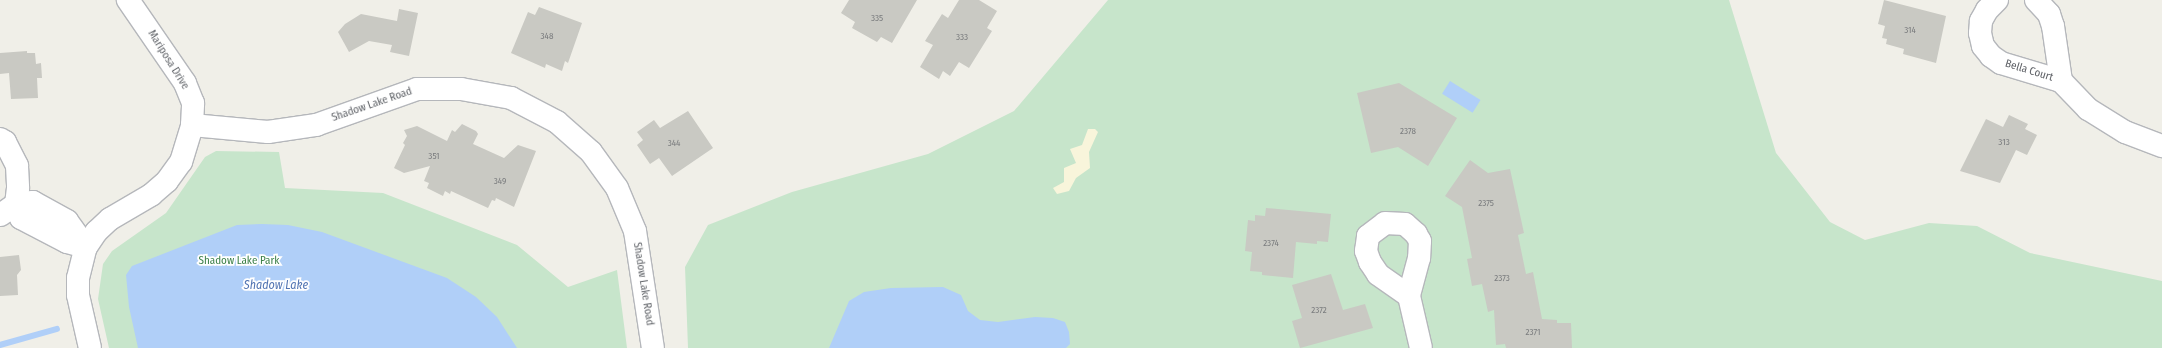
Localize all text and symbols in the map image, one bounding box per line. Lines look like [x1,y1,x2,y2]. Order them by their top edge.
house number: 335 [871,13,883,23]
house number: 314 [1904,25,1916,35]
street label: Mariposa Drive [145,28,191,92]
house number: 348 [541,31,553,41]
house number: 333 [956,32,968,42]
street label: Bella Court [2003,57,2055,85]
street label: Shadow Lake Road [330,85,414,125]
house number: 2378 [1400,126,1416,136]
house number: 313 [1998,137,2010,147]
house number: 344 [668,138,680,148]
house number: 351 [428,151,440,161]
house number: 349 [494,176,506,186]
house number: 2375 [1478,198,1494,208]
house number: 2374 [1263,238,1279,248]
street label: Shadow Lake Road [630,241,656,327]
park label: Shadow Lake Park [199,254,279,268]
house number: 2373 [1494,273,1510,283]
water label: Shadow Lake [244,279,308,293]
house number: 2372 [1311,305,1327,315]
house number: 2371 [1525,327,1541,337]

